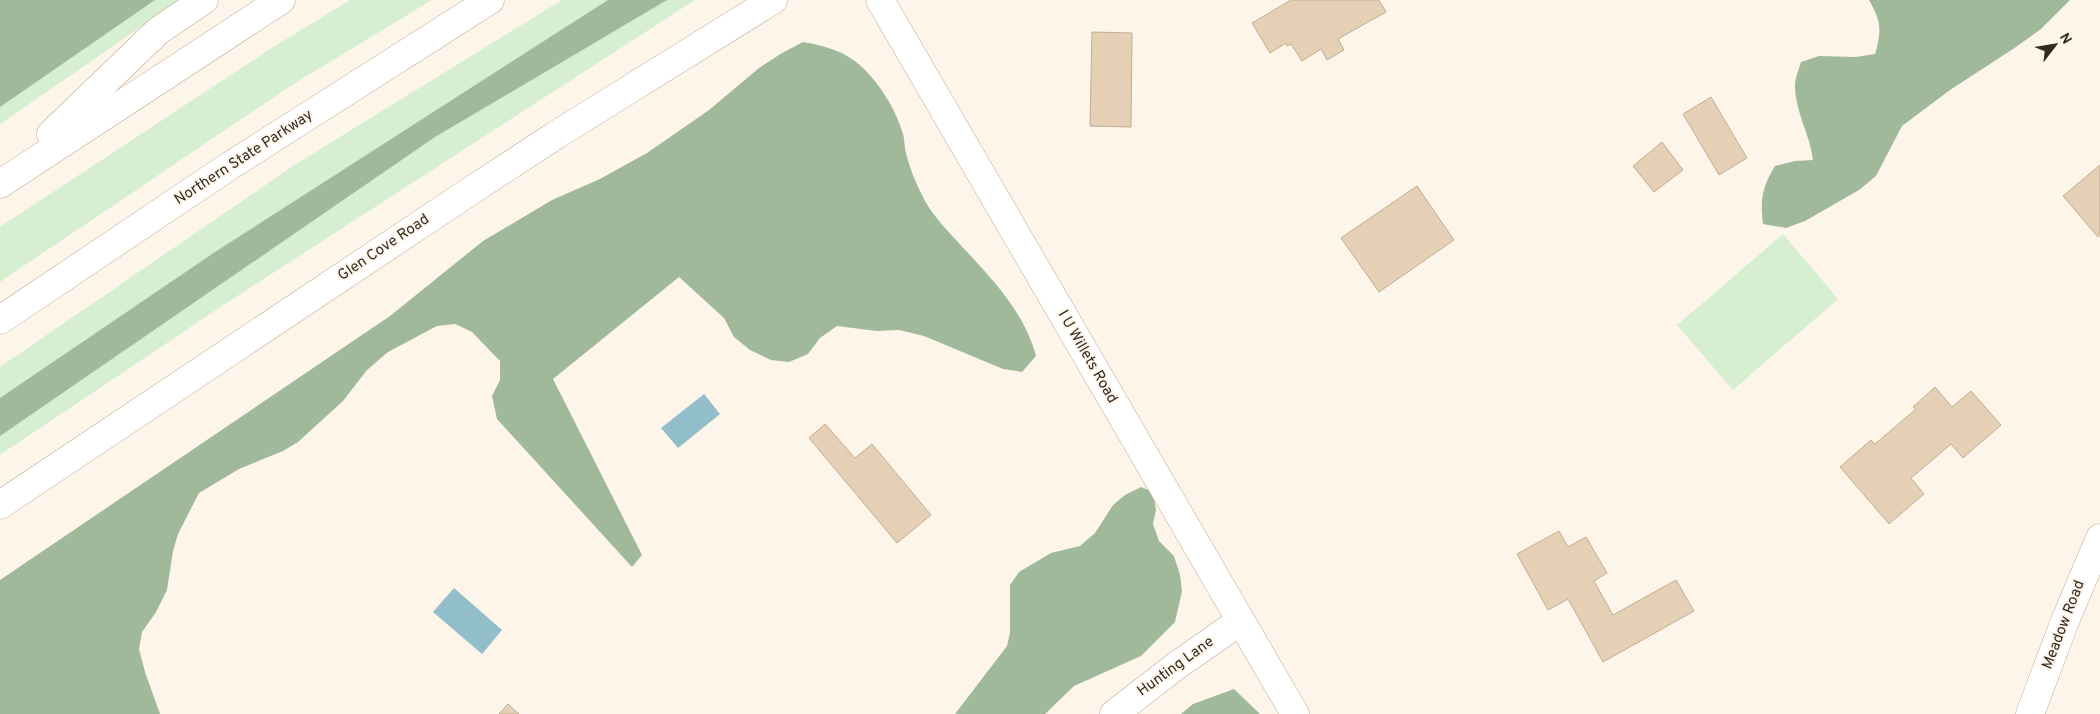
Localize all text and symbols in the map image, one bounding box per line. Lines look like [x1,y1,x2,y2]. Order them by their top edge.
north arrow [2030,20,2080,70]
text: N [2055,30,2075,48]
street label: Northern State Parkway [171,106,317,210]
street label: Glen Cove Road [335,210,433,286]
street label: I U Willets Road [1053,307,1121,407]
street label: Meadow Road [2038,578,2090,672]
street label: Hunting Lane [1134,633,1218,701]

